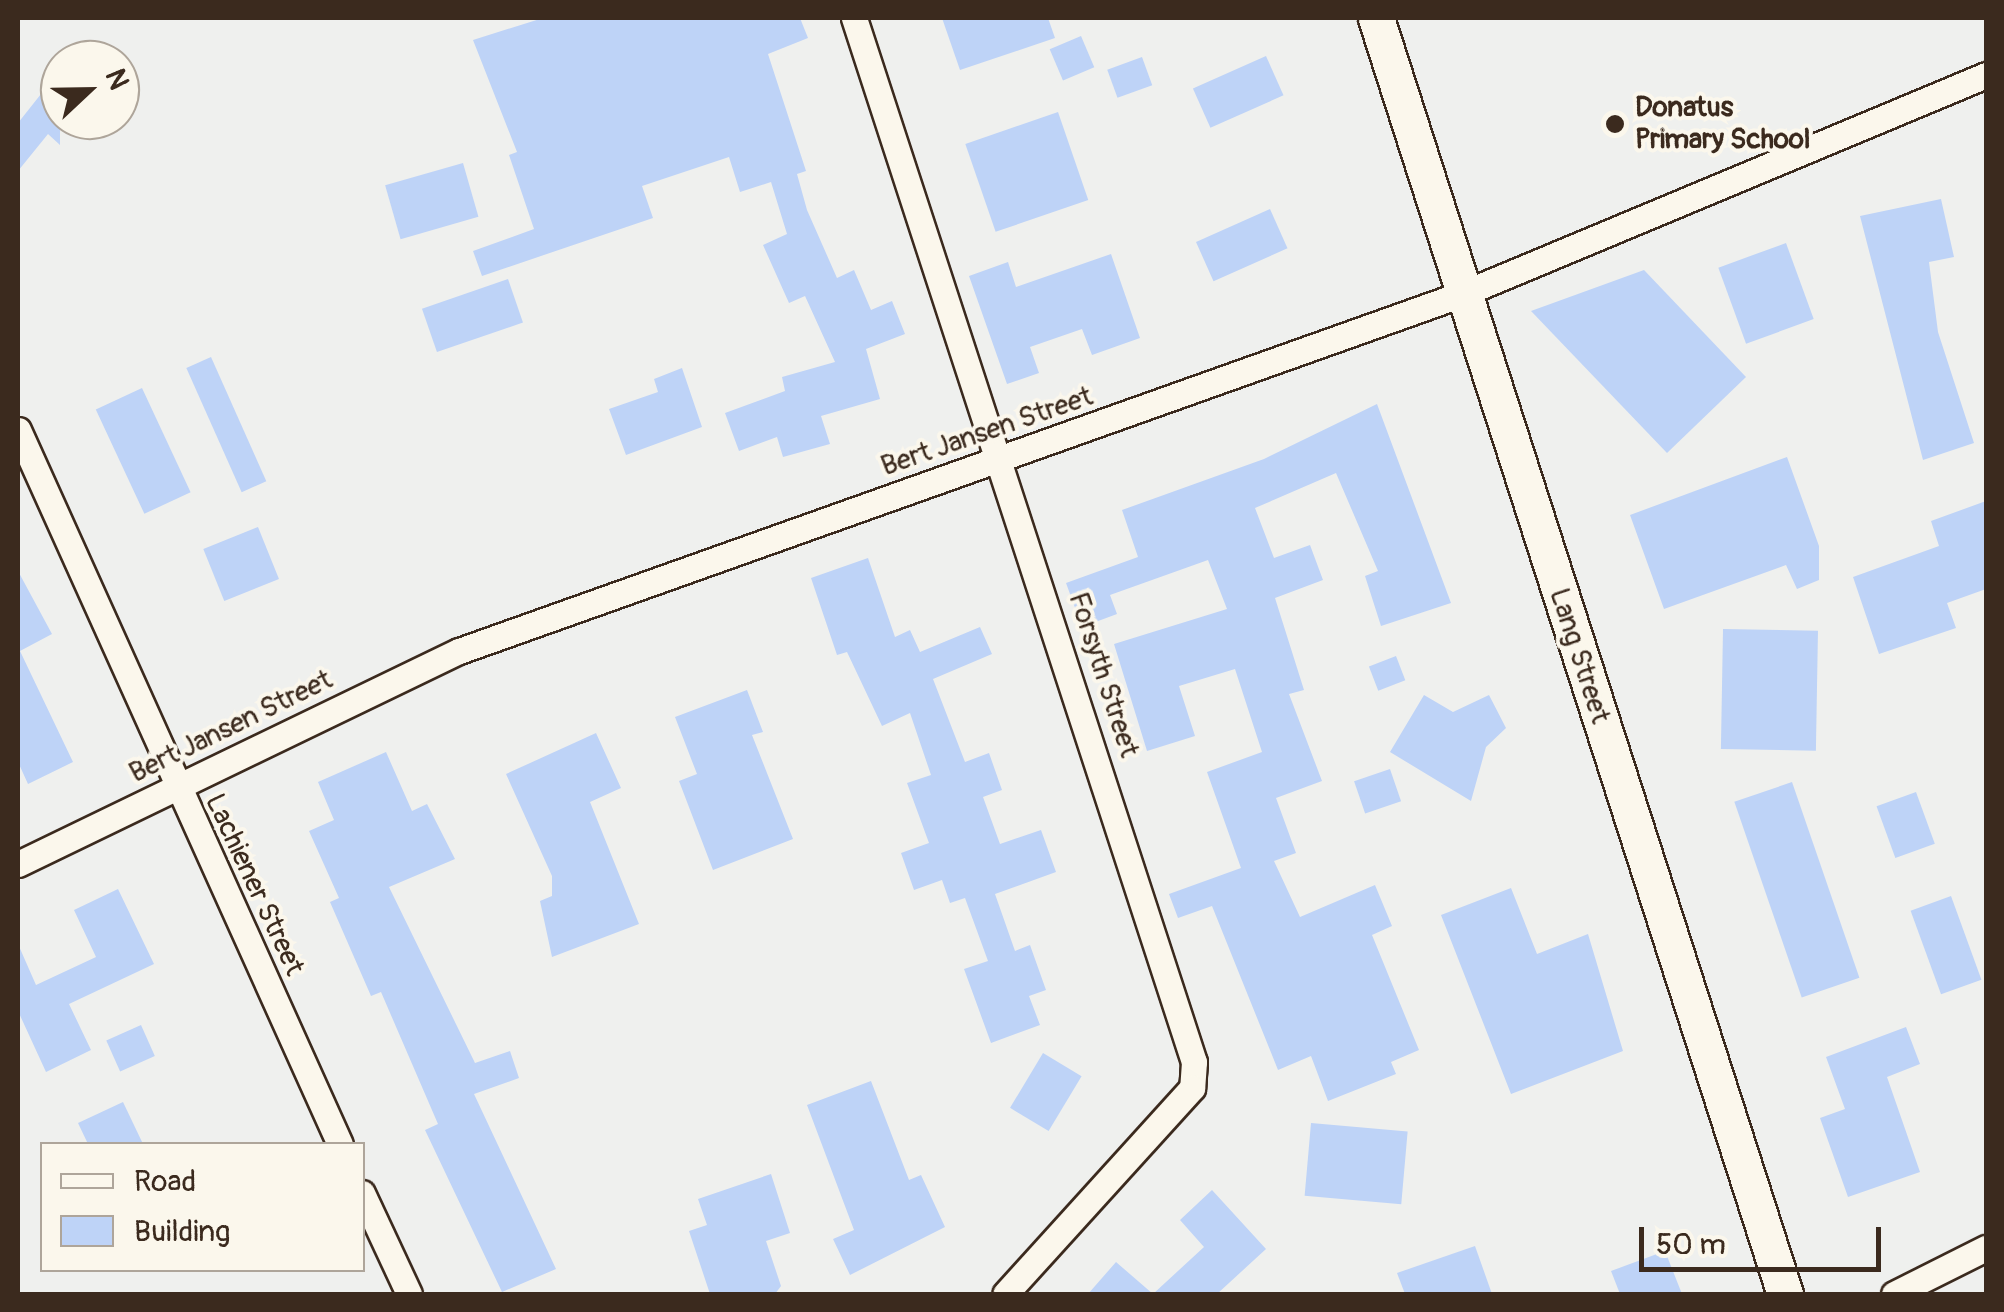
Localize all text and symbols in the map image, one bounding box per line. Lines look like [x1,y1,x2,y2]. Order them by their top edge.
north arrow [40,40,140,140]
text: N [97,64,136,95]
place label: Donatus Primary School [1635,91,1811,157]
marker: Donatus Primary School [1604,113,1626,135]
street label: Bert Jansen Street [877,380,1097,484]
street label: Lang Street [1541,584,1617,728]
street label: Forsyth Street [1061,588,1145,762]
street label: Bert Jansen Street [124,663,338,791]
street label: Lachiener Street [197,789,311,981]
legend [40,1142,365,1272]
text: Road [134,1163,196,1200]
scale bar [1644,1207,1886,1269]
text: Building [134,1213,230,1250]
text: 50 m [1656,1226,1726,1263]

